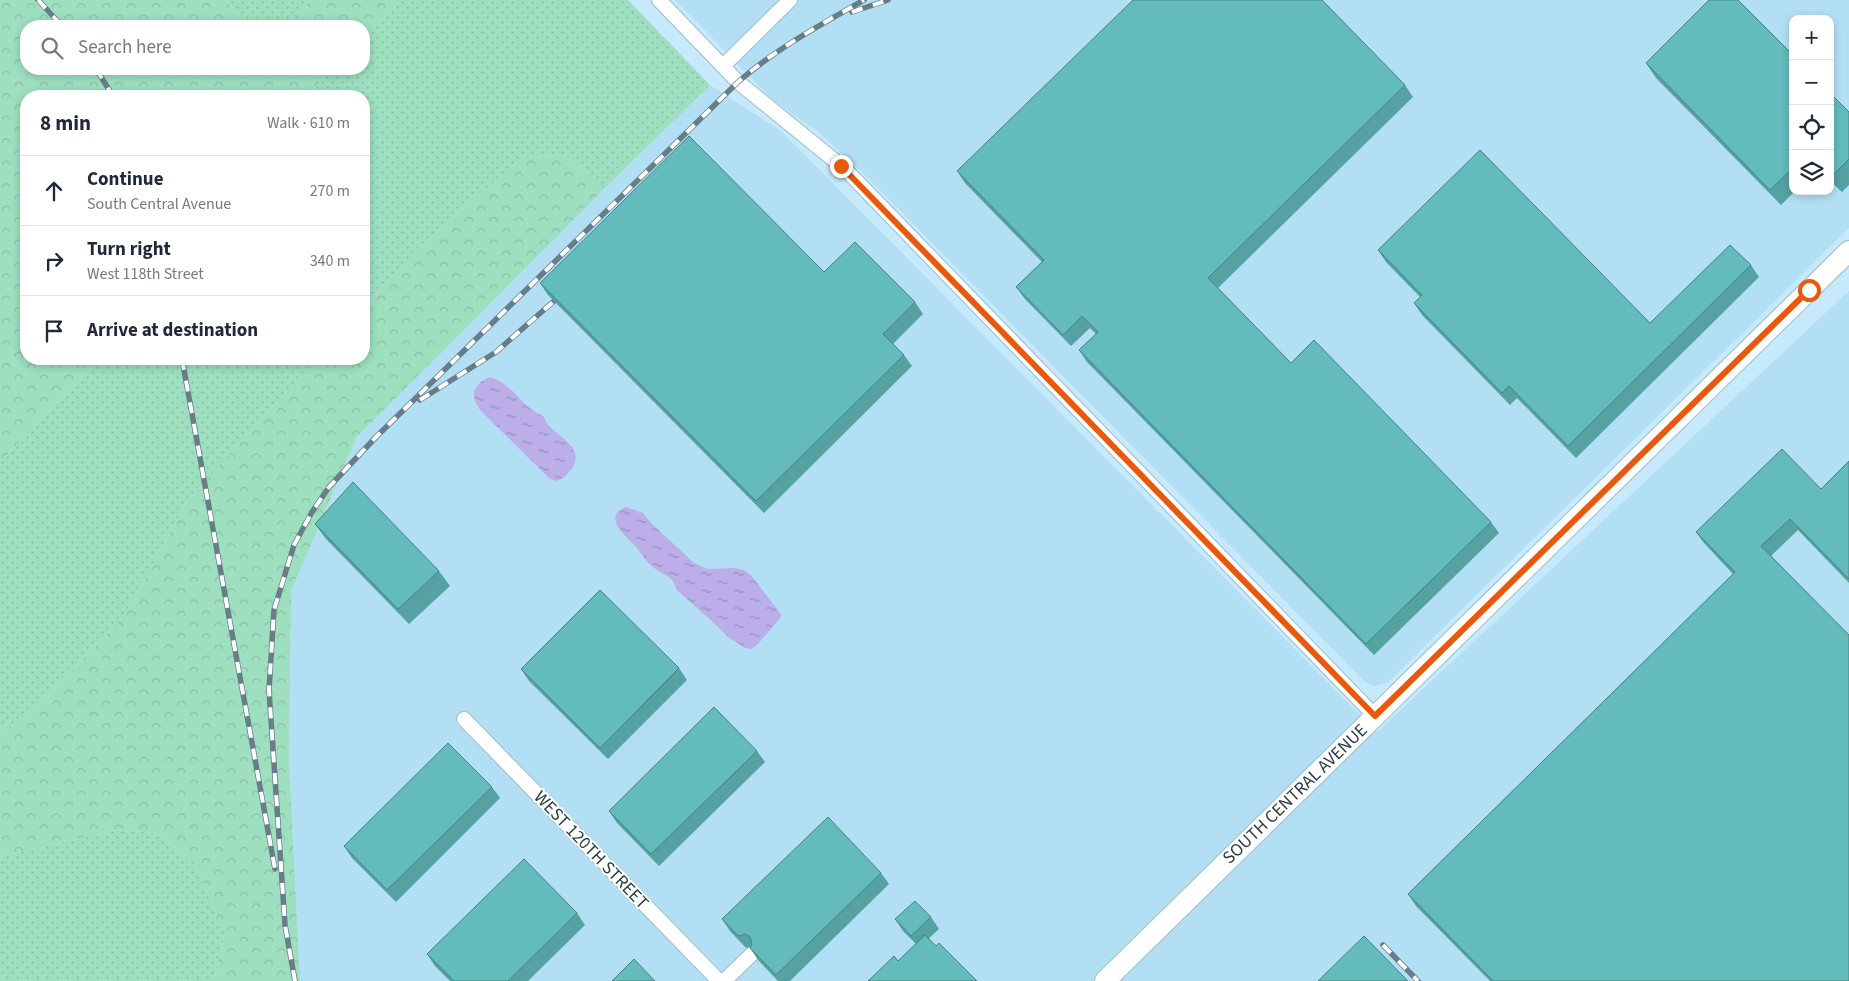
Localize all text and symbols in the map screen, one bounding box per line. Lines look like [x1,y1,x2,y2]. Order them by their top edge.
map controls [1789,15,1834,195]
button: + [1789,15,1834,60]
search box [20,20,370,75]
icon: search [38,34,66,62]
text: Search here [78,34,172,61]
button: − [1789,60,1834,105]
button: locate [1789,105,1834,150]
text: 8 min [40,108,91,138]
text: Walk · 610 m [267,112,350,134]
button: layers [1789,150,1834,195]
route end [830,155,853,178]
text: Continue [87,166,164,193]
icon: ahead [40,177,68,205]
text: 270 m [310,180,350,202]
text: South Central Avenue [87,193,231,215]
text: Turn right [87,236,171,263]
icon: right [40,247,68,275]
text: 340 m [310,250,350,272]
text: West 118th Street [87,263,204,285]
route start [1798,279,1821,302]
icon: arrive [40,317,68,345]
text: Arrive at destination [87,317,258,344]
street label: SOUTH CENTRAL AVENUE [1217,718,1373,870]
street label: WEST 120TH STREET [528,785,654,915]

